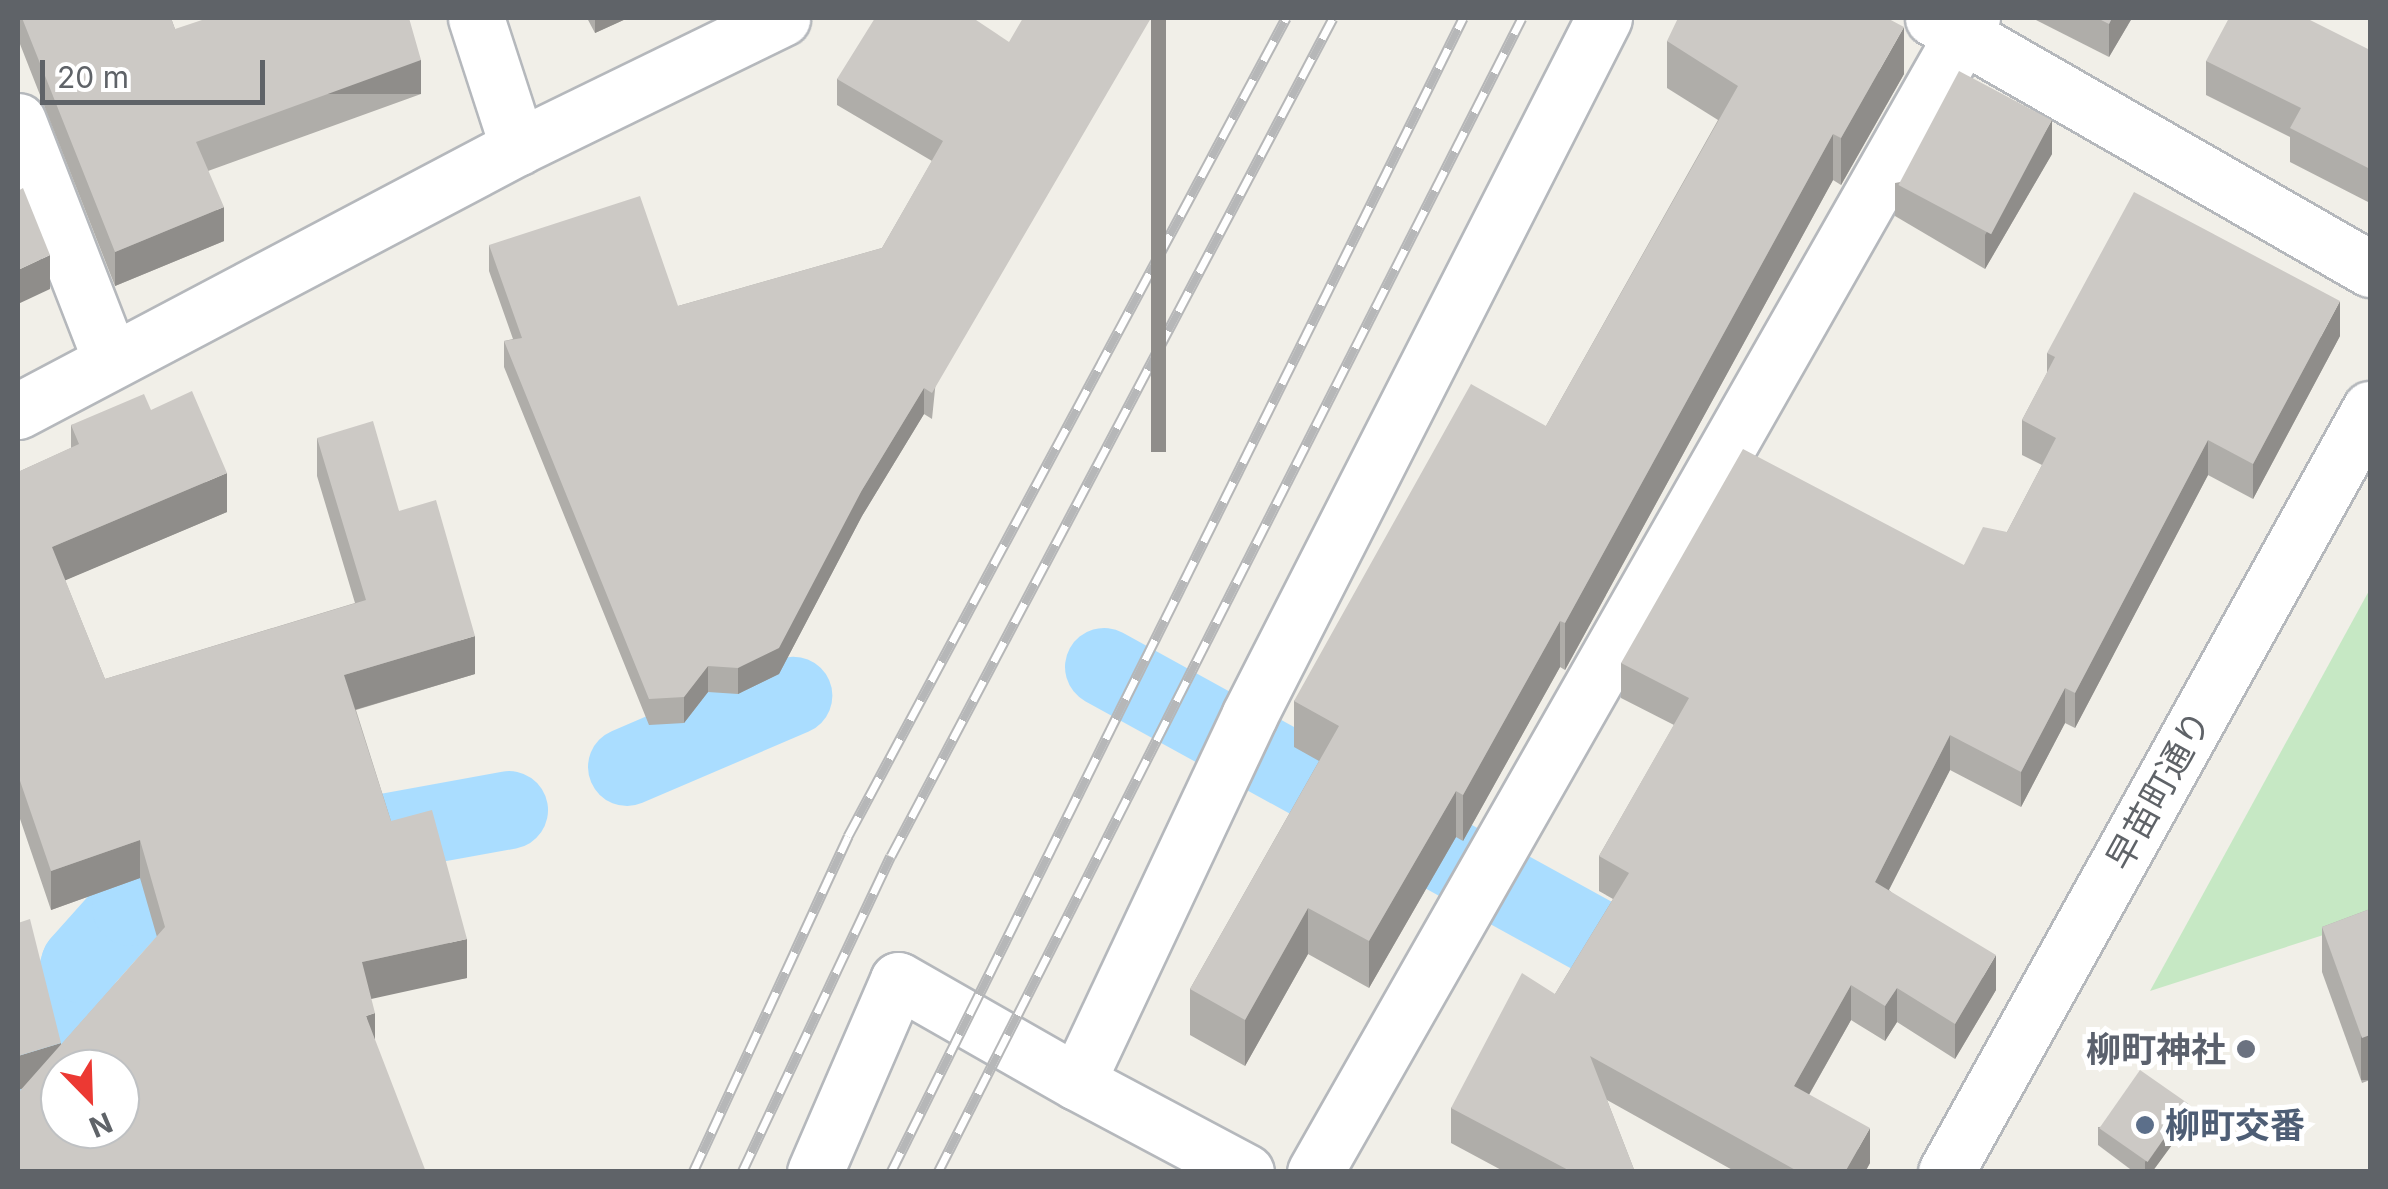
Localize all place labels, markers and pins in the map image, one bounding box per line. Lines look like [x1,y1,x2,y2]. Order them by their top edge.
place label: 柳町神社 [2086,1028,2226,1070]
marker: 柳町神社 [2235,1038,2257,1060]
place label: 柳町交番 [2165,1104,2305,1146]
marker: 柳町交番 [2134,1114,2156,1136]

